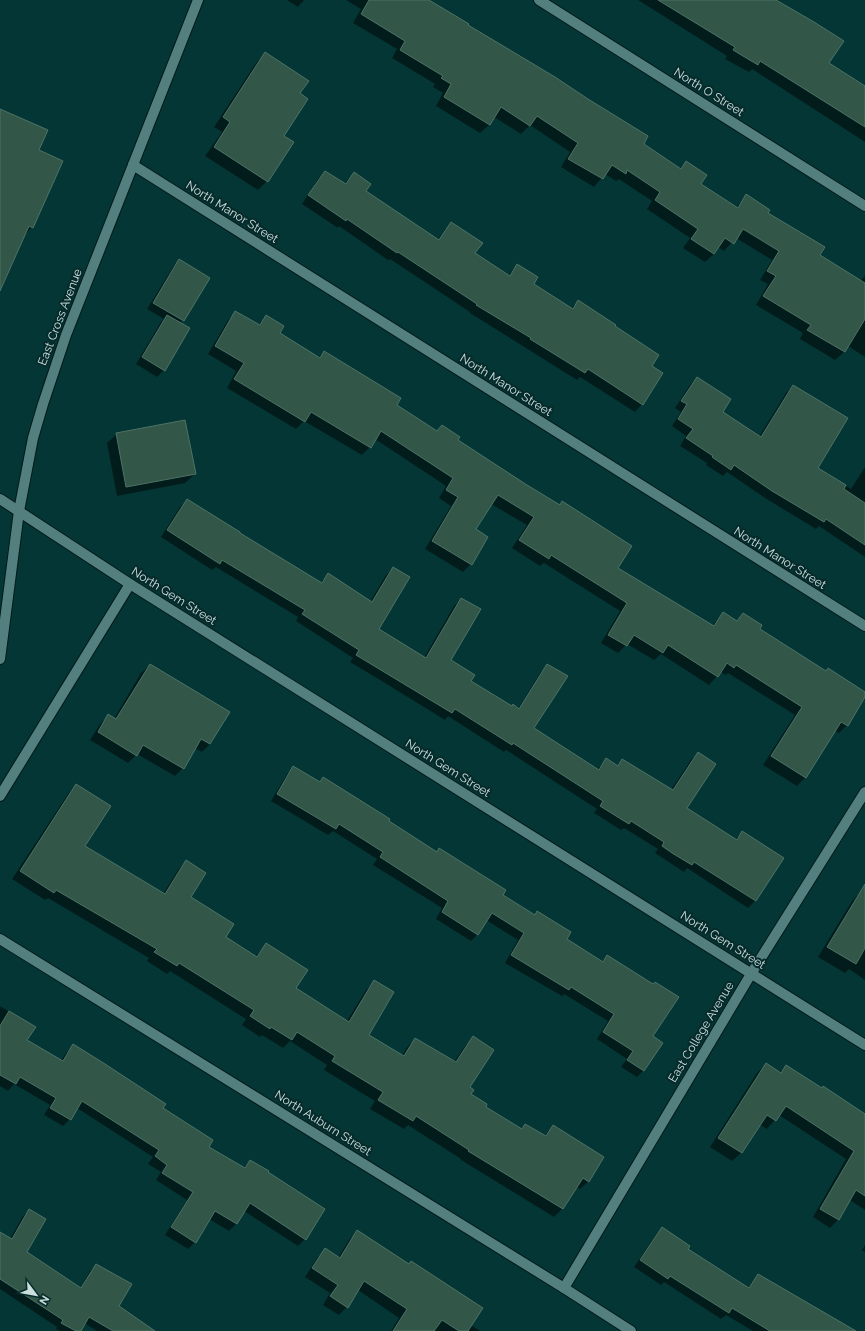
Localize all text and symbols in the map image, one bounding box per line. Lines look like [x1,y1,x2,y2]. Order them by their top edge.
street label: North O Street [671,65,747,119]
street label: North Manor Street [183,178,281,246]
street label: East Cross Avenue [35,267,85,367]
street label: North Manor Street [457,351,555,419]
street label: North Manor Street [731,524,829,592]
street label: North Gem Street [129,564,219,628]
street label: North Gem Street [403,736,493,800]
street label: North Gem Street [678,908,768,972]
street label: East College Avenue [665,979,737,1085]
street label: North Auburn Street [272,1088,374,1158]
north arrow [16,1275,56,1315]
text: N [36,1293,52,1307]

